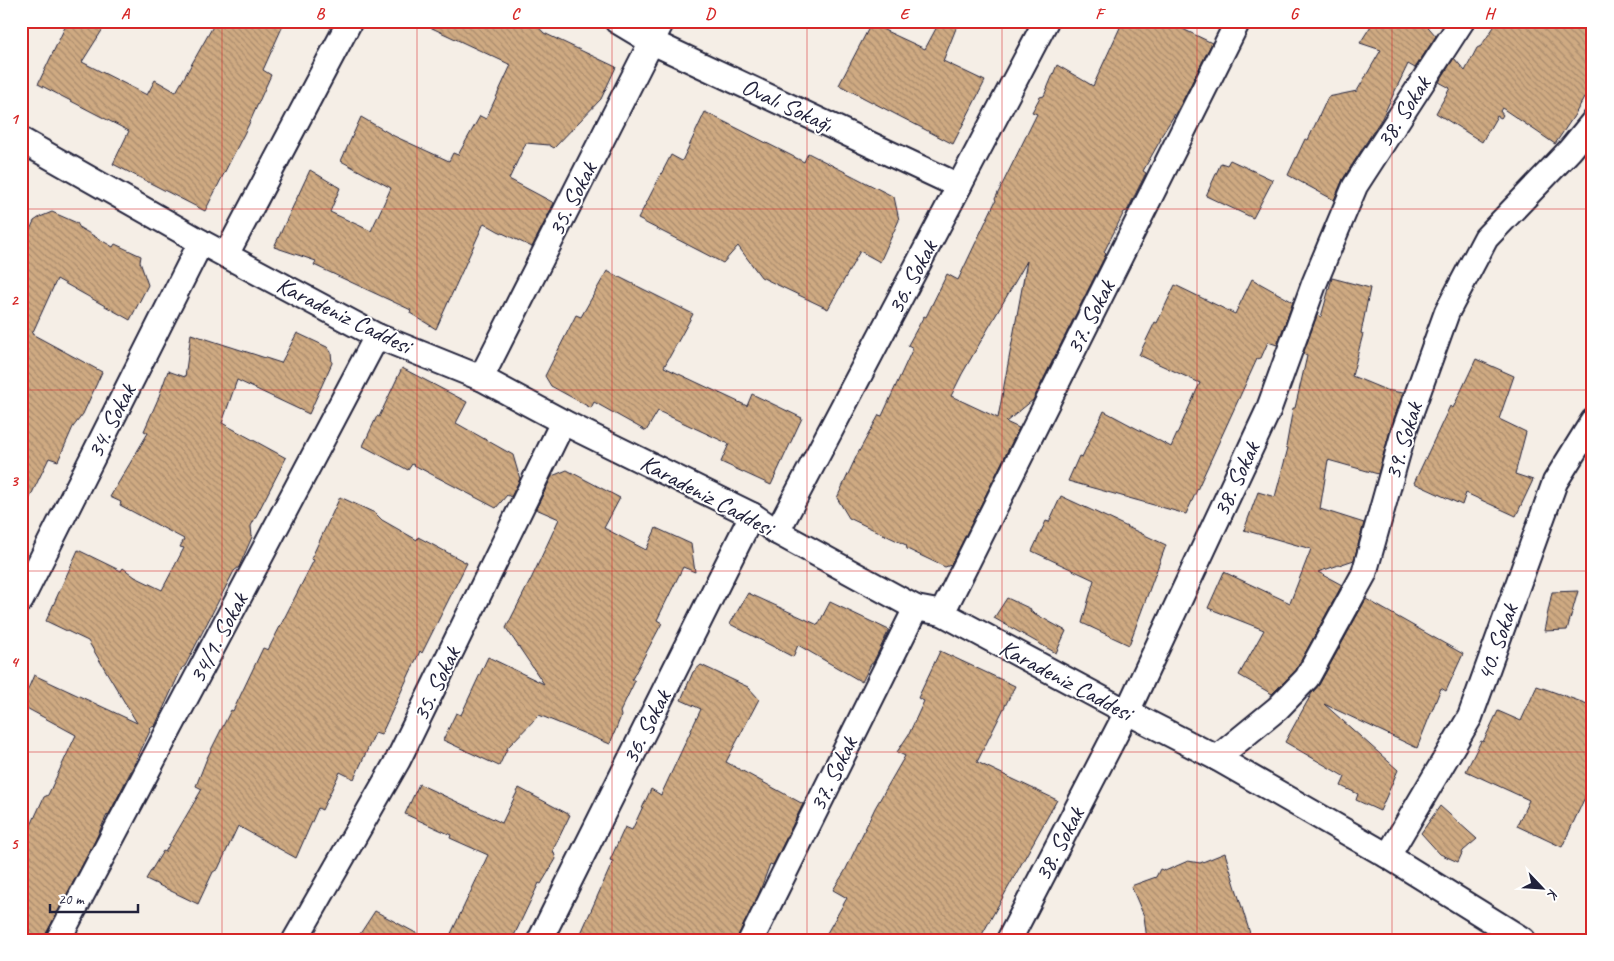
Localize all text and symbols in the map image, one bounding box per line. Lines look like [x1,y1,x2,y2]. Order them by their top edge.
text: A [121,4,131,24]
text: B [316,4,326,24]
text: C [511,4,521,24]
text: D [705,4,716,24]
text: E [900,4,911,24]
text: F [1095,4,1106,24]
text: G [1290,4,1300,24]
text: H [1484,4,1496,24]
street label: 38. Sokak [1369,69,1438,153]
street label: Ovalı Sokağı [737,71,838,140]
text: 1 [10,109,19,129]
street label: 35. Sokak [541,155,604,241]
street label: 36. Sokak [880,233,945,319]
street label: Karadeniz Caddesi [272,270,418,362]
street label: 37. Sokak [1059,273,1122,359]
text: 2 [10,290,19,310]
street label: 34. Sokak [80,377,143,463]
street label: 39. Sokak [1377,397,1430,483]
street label: 38. Sokak [1206,435,1267,521]
street label: Karadeniz Caddesi [636,448,781,544]
text: 3 [10,471,19,491]
street label: 34/1. Sokak [182,586,255,688]
street label: 40. Sokak [1469,598,1525,684]
street label: Karadeniz Caddesi [995,633,1140,729]
street label: 35. Sokak [405,640,468,726]
text: 4 [10,652,19,672]
street label: 36. Sokak [615,683,678,769]
street label: 37. Sokak [802,730,865,816]
street label: 38. Sokak [1027,800,1092,886]
text: 5 [11,834,20,854]
north arrow [1516,864,1566,914]
scale bar [50,881,138,913]
text: K [1543,886,1563,903]
text: 20 m [58,890,85,909]

